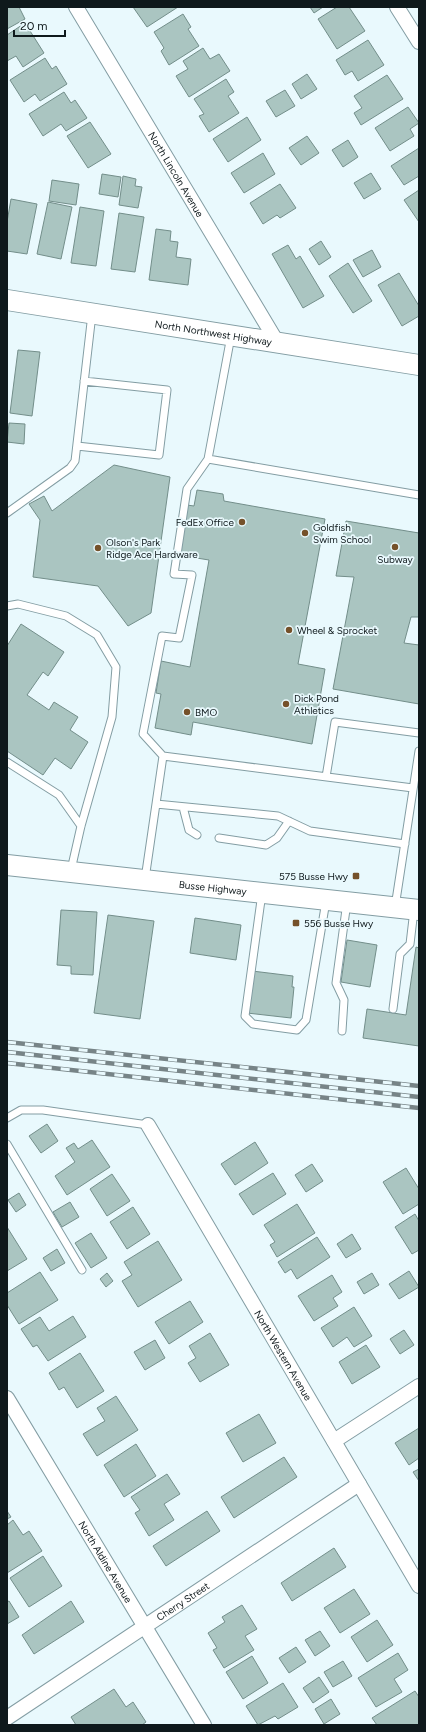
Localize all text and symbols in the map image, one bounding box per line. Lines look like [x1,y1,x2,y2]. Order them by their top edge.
scale bar [14,12,65,38]
text: 20 m [20,19,48,33]
street label: North Lincoln Avenue [146,129,207,220]
street label: North Northwest Highway [154,317,274,348]
place label: FedEx Office [176,516,235,529]
marker: FedEx Office [237,517,247,527]
place label: Goldfish Swim School [313,521,371,546]
marker: Goldfish Swim School [300,528,310,538]
place label: Olson's Park Ridge Ace Hardware [106,536,198,561]
marker: Subway [390,542,400,552]
marker: Olson's Park Ridge Ace Hardware [93,543,103,553]
place label: Subway [377,553,413,566]
place label: Wheel & Sprocket [297,624,378,637]
marker: Wheel & Sprocket [284,625,294,635]
place label: Dick Pond Athletics [294,692,339,717]
marker: Dick Pond Athletics [281,699,291,709]
place label: BMO [195,706,218,719]
marker: BMO [182,707,192,717]
place label: 575 Busse Hwy [279,870,349,883]
marker: 575 Busse Hwy [351,871,361,881]
street label: Busse Highway [178,877,248,898]
place label: 556 Busse Hwy [304,917,374,930]
marker: 556 Busse Hwy [291,918,301,928]
street label: North Western Avenue [252,1308,315,1403]
street label: North Aldine Avenue [76,1518,136,1605]
street label: Cherry Street [154,1579,212,1623]

